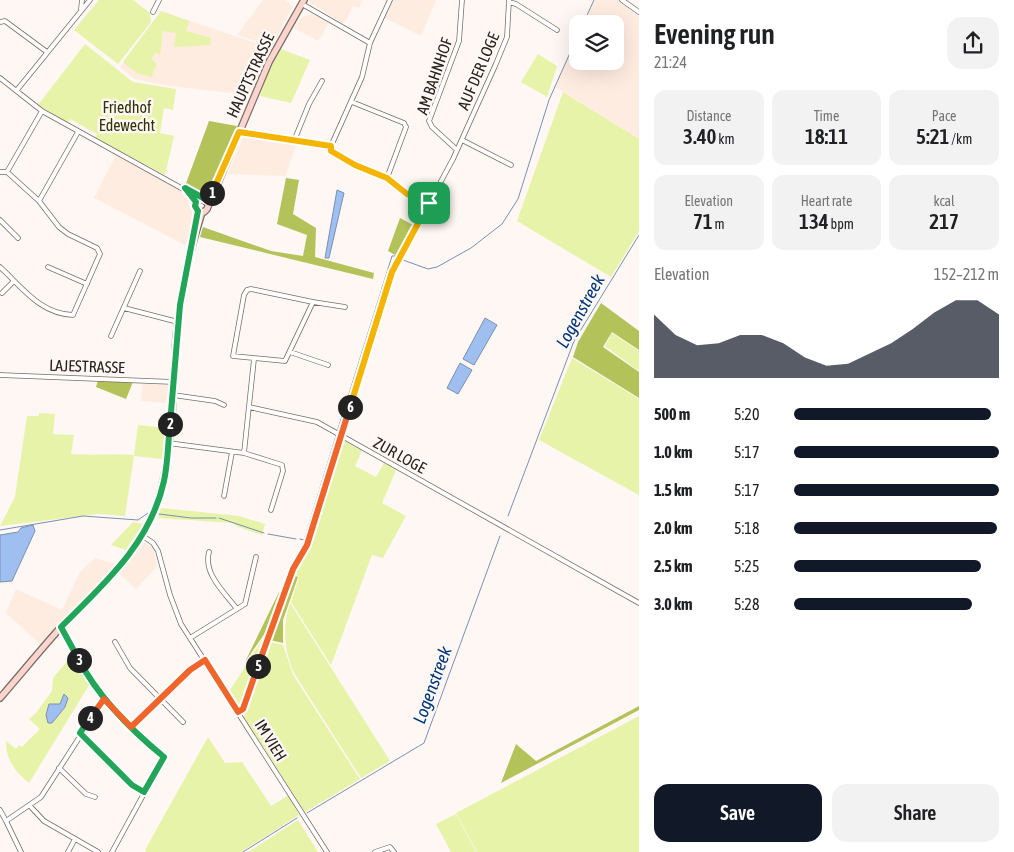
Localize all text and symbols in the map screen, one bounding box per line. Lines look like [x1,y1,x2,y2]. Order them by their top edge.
map controls [569,15,624,70]
button: layers [569,15,624,70]
button: share [947,17,999,69]
text: Evening run [654,18,775,50]
street label: AUF DER LOGE [454,29,502,112]
street label: HAUPTSTRASSE [223,30,278,120]
street label: AM BAHNHOF [412,35,456,117]
text: 21:24 [654,53,687,71]
park label: Friedhof Edewecht [99,98,156,134]
text: Distance [686,108,731,124]
text: Time [814,108,839,124]
text: Pace [932,108,956,124]
text: 3.40 [683,124,716,148]
text: 18:11 [805,124,848,148]
text: 5:21 [916,124,949,148]
text: km [716,131,735,147]
text: /km [949,131,972,147]
pin: 1 [200,180,224,206]
pin [408,182,450,224]
text: 1 [209,185,216,201]
icon: arrive [415,189,443,217]
text: Elevation [685,193,733,209]
text: Heart rate [801,193,852,209]
text: kcal [934,193,955,209]
text: 71 [693,209,713,233]
text: 134 [799,209,829,233]
text: 217 [929,209,959,233]
text: m [713,216,725,232]
text: bpm [829,216,854,232]
text: Elevation [654,265,709,283]
text: 152–212 m [934,265,999,283]
water label: Logenstreek [551,270,609,351]
street label: LAJESTRASSE [49,356,125,376]
pin: 6 [338,394,362,420]
text: 6 [347,399,354,415]
text: 500 m [654,405,690,423]
text: 5:20 [734,405,759,423]
pin: 2 [158,412,182,436]
text: 2 [167,416,174,432]
street label: ZUR LOGE [371,433,430,477]
text: 1.0 km [654,443,693,461]
text: 5:17 [734,443,759,461]
text: 1.5 km [654,481,693,499]
text: 5:17 [734,481,759,499]
text: 2.0 km [654,519,693,537]
text: 5:18 [734,519,759,537]
text: 2.5 km [654,557,693,575]
text: 5:25 [734,557,759,575]
text: 3.0 km [654,595,693,613]
text: 5:28 [734,595,759,613]
water label: Logenstreek [408,643,456,726]
pin: 3 [66,648,92,672]
text: 3 [76,652,83,668]
pin: 5 [246,654,270,678]
text: 5 [255,658,262,674]
pin: 4 [78,706,102,730]
text: 4 [87,710,94,726]
street label: IM VIEH [251,716,291,764]
button: Save [654,784,822,842]
button: Share [832,784,999,842]

